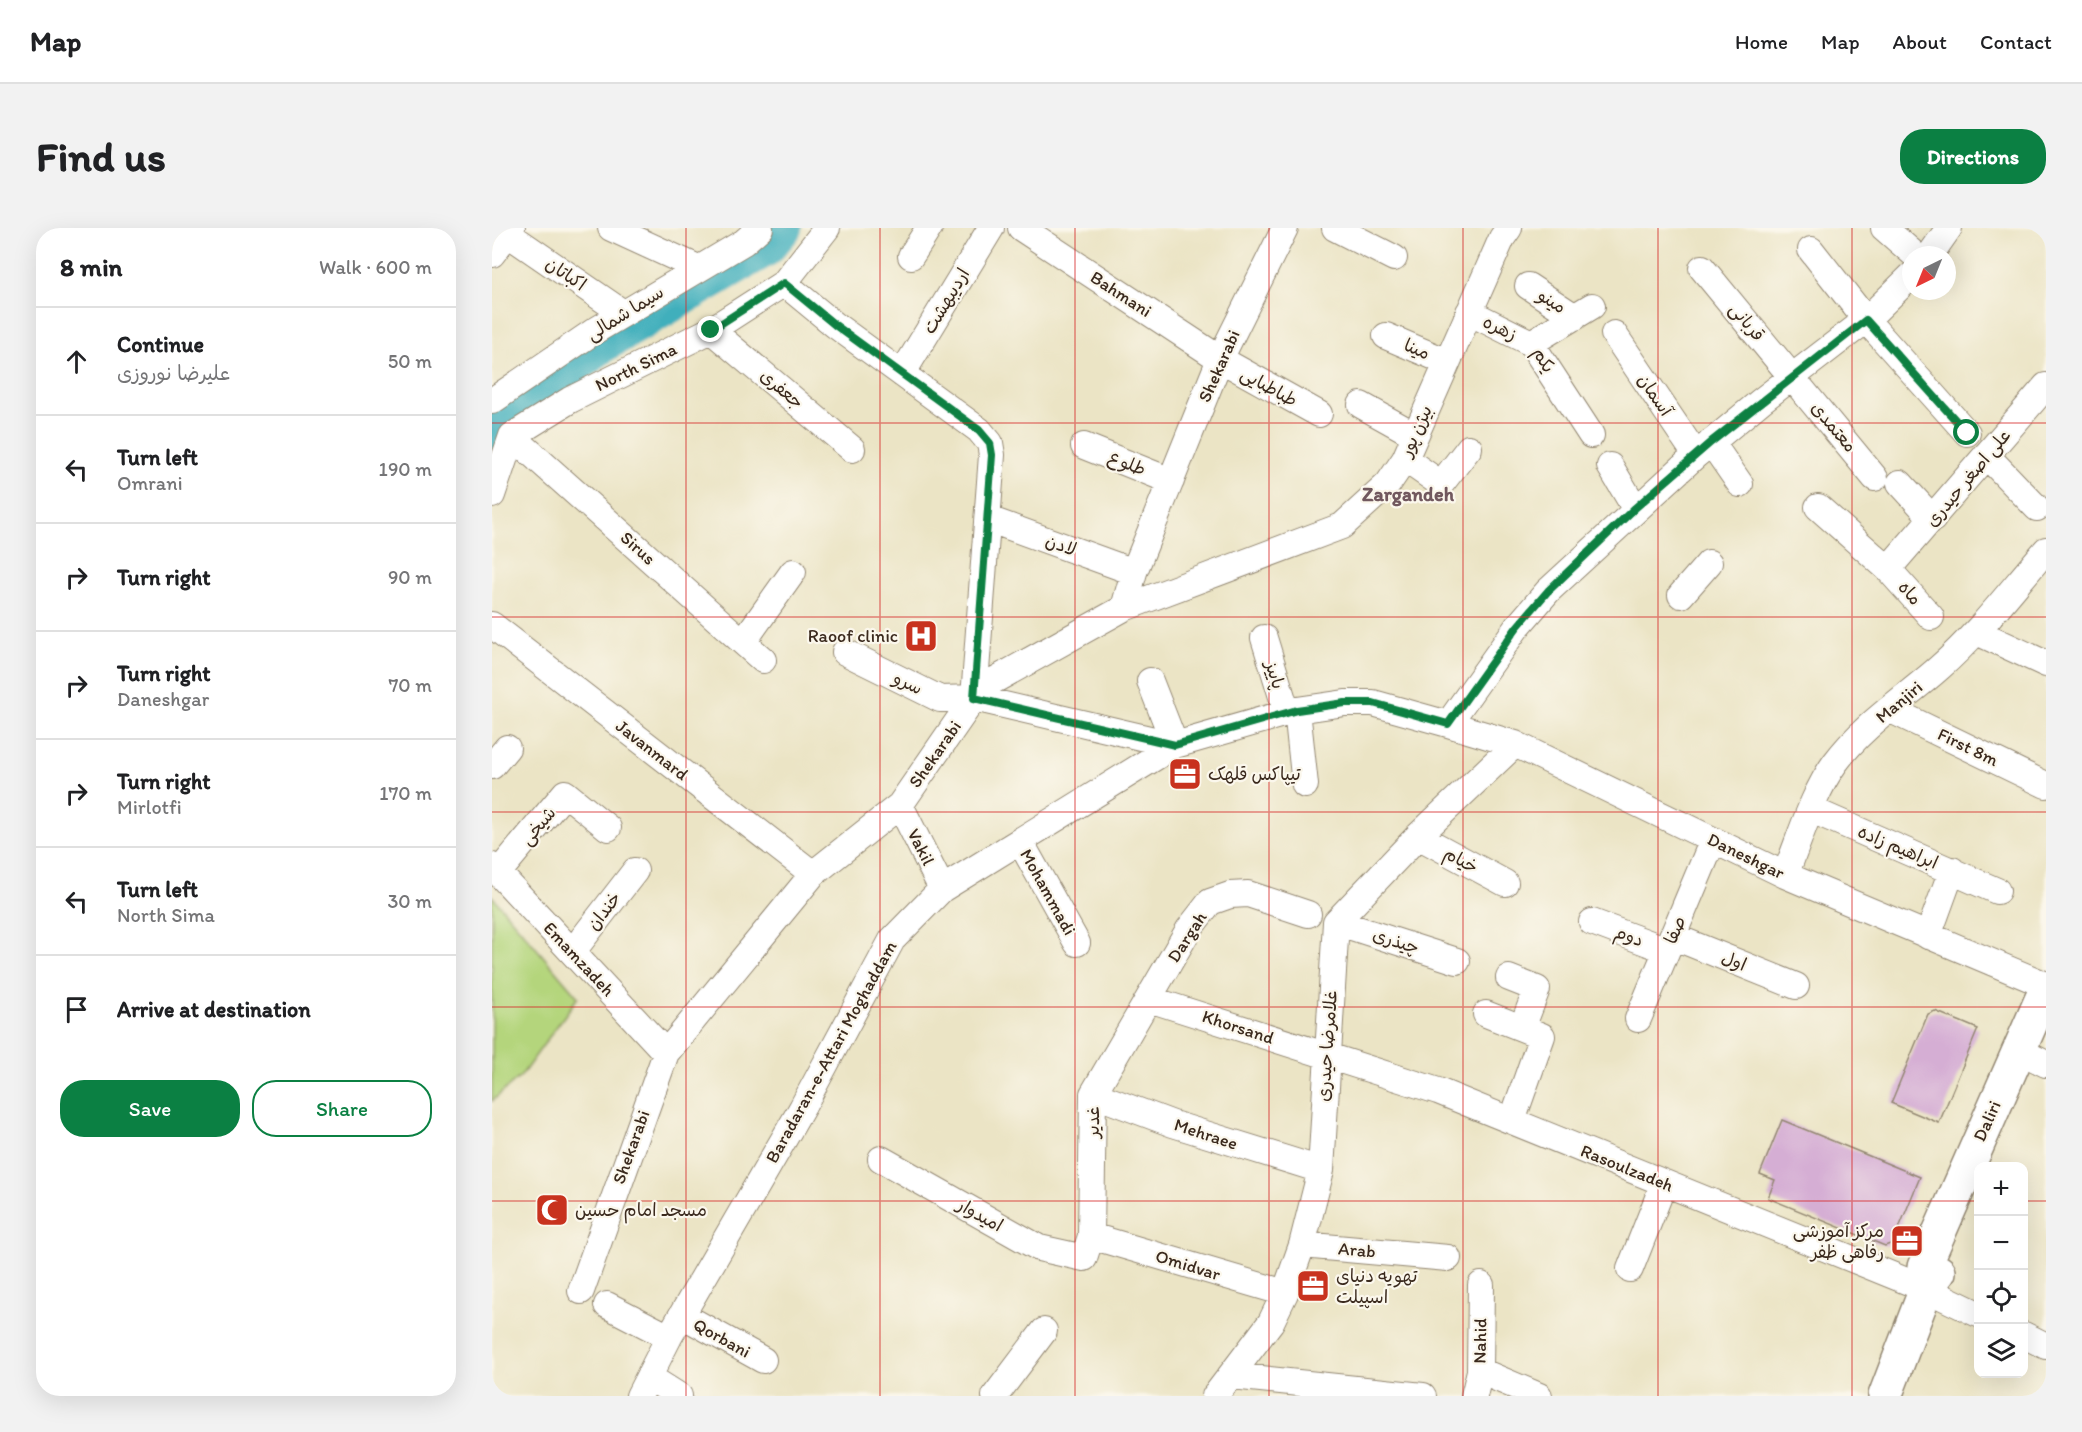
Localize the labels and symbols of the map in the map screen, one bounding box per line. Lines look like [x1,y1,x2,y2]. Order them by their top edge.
north arrow [1902,246,1956,300]
street label: اکباتان [541,252,591,296]
street label: اردیبهشت [918,264,974,338]
street label: Bahmani [1086,266,1156,322]
street label: سیما شمالی [582,281,668,345]
street label: مینو [1532,283,1570,319]
street label: قربانی [1725,298,1769,346]
street label: زهره [1479,310,1521,346]
route end [697,316,723,342]
street label: Shekarabi [1193,326,1245,406]
street label: مینا [1400,334,1434,364]
street label: North Sima [592,338,681,396]
street label: یکم [1526,344,1560,378]
street label: طباطبایی [1237,362,1301,412]
street label: جعفری [756,365,808,413]
street label: آسمان [1633,370,1678,422]
street label: معتمدی [1806,397,1862,457]
street label: بیژن پور [1394,402,1438,462]
route start [1953,419,1979,445]
street label: علی اصغر حیدری [1921,425,2015,531]
street label: طلوع [1105,446,1149,481]
district label: Zargandeh [1362,482,1455,507]
street label: Sirus [616,527,660,569]
street label: لادن [1043,529,1079,561]
street label: ماه [1894,576,1926,610]
hospital icon: Raoof clinic [903,618,939,654]
place label: Raoof clinic [808,625,898,647]
street label: پاییز [1259,656,1290,692]
street label: سرو [889,666,926,699]
street label: Manjiri [1871,676,1927,728]
street label: Javanmard [611,715,693,785]
street label: Shekarabi [904,716,966,792]
street label: First 8m [1934,723,2002,771]
office icon: تیپاکس قلهک [1167,756,1203,792]
place label: تیپاکس قلهک [1208,763,1302,786]
street label: شیخی [516,802,560,850]
street label: ابراهیم زاده [1853,820,1942,877]
street label: Vakil [903,825,939,869]
street label: Daneshgar [1704,828,1788,884]
street label: خیام [1439,842,1482,881]
street label: Mohammadi [1015,845,1081,939]
street label: خندان [582,887,626,935]
street label: Dargah [1163,907,1212,966]
street label: صفا [1659,913,1691,947]
street label: Emamzadeh [539,917,619,1001]
street label: دوم [1610,921,1647,954]
street label: چیذری [1370,923,1422,960]
street label: Baradaran-e-Attari Moghaddam [761,937,901,1167]
street label: اول [1718,946,1750,976]
street label: غلامرضا حیدری [1312,990,1342,1102]
street label: Khorsand [1199,1005,1277,1049]
street label: Daliri [1968,1097,2006,1145]
street label: غدیر [1082,1106,1104,1140]
street label: Shekarabi [608,1107,654,1187]
street label: Mehraee [1172,1113,1240,1155]
street label: Rasoulzadeh [1577,1139,1677,1197]
mosque icon: مسجد امام حسین [534,1192,570,1228]
street label: امیدوار [951,1193,1007,1237]
place label: مسجد امام حسین [575,1199,707,1224]
place label: مرکز آموزشی رفاهی ظفر [1793,1220,1884,1263]
office icon: مرکز آموزشی رفاهی ظفر [1889,1223,1925,1259]
street label: Arab [1337,1237,1377,1263]
street label: Omidvar [1153,1245,1224,1286]
place label: تهویه دنیای اسپیلت [1336,1265,1418,1309]
office icon: تهویه دنیای اسپیلت [1295,1268,1331,1304]
street label: Qorbani [689,1313,755,1363]
street label: Nahid [1469,1318,1491,1364]

